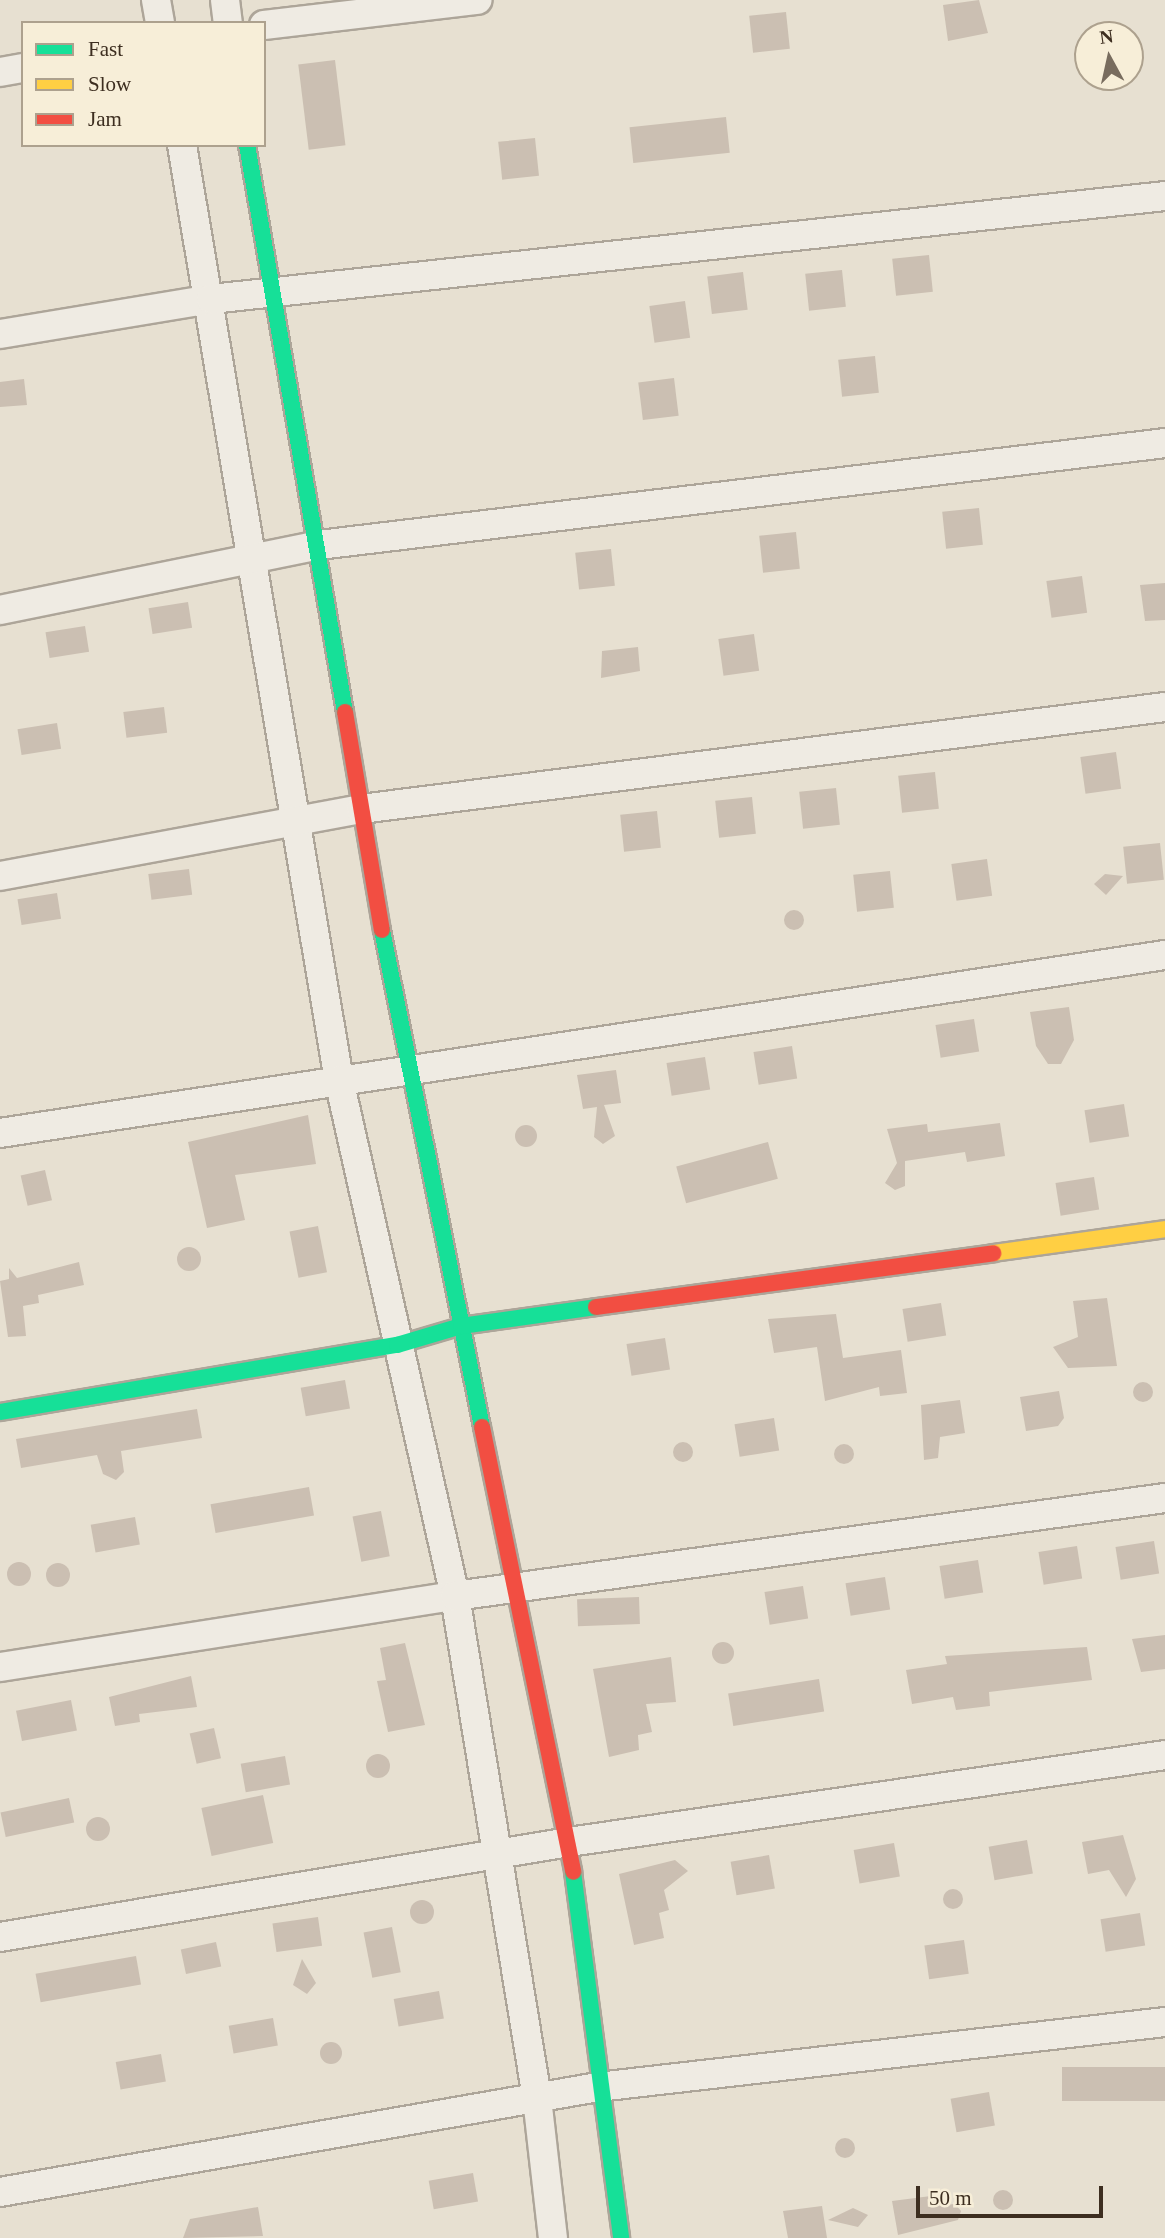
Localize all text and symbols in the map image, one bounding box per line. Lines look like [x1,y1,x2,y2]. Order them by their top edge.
legend [21,21,266,147]
north arrow [1074,21,1144,91]
text: N [1098,25,1115,48]
text: Fast [88,37,123,61]
text: Slow [88,72,131,96]
text: Jam [88,107,122,131]
scale bar [920,2172,1107,2216]
text: 50 m [929,2186,972,2210]

